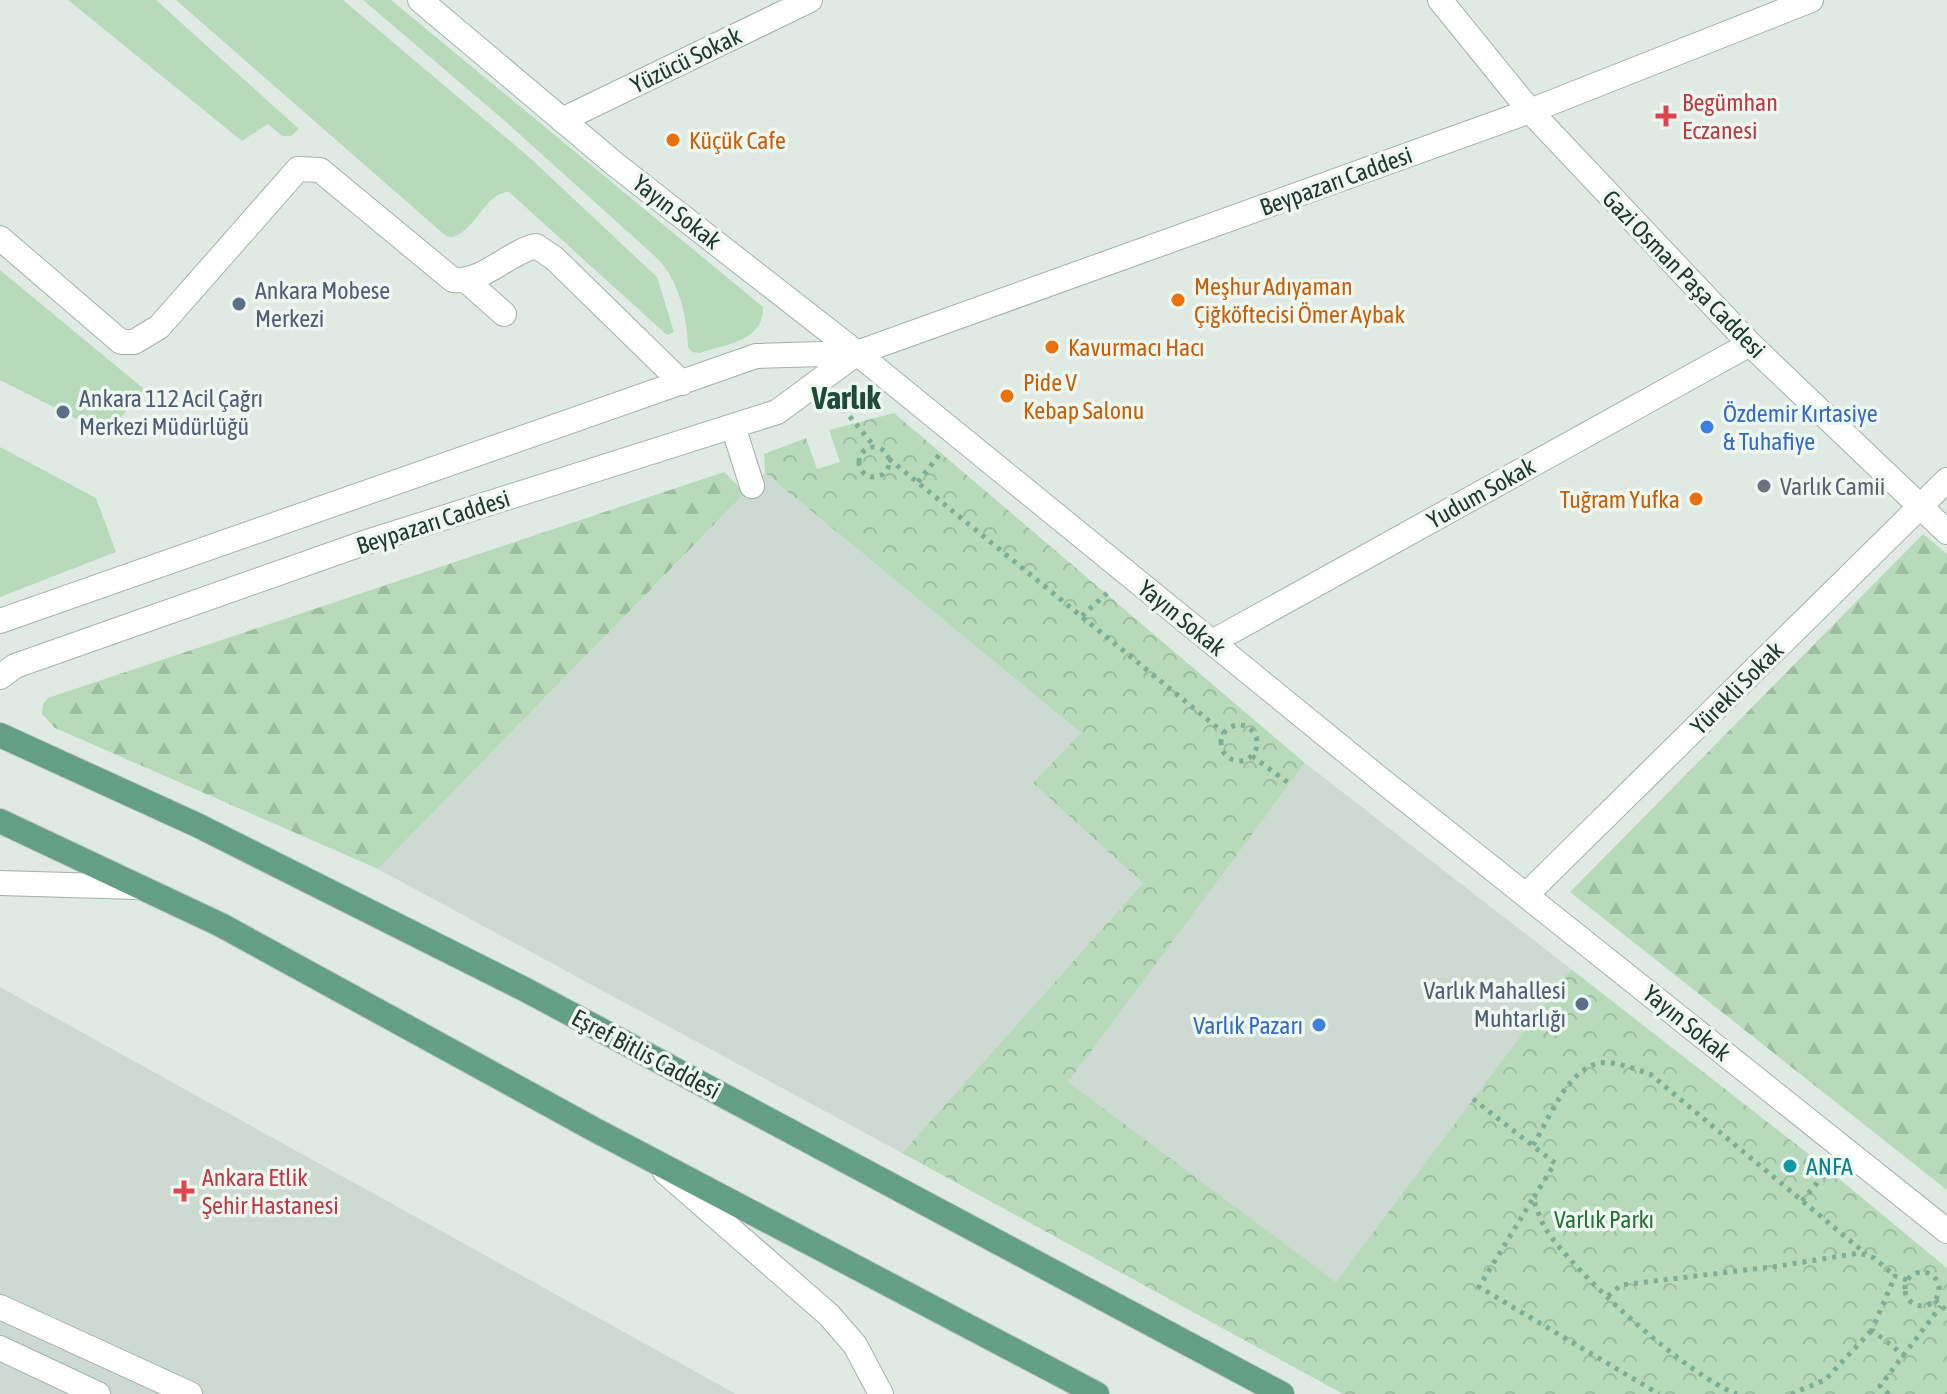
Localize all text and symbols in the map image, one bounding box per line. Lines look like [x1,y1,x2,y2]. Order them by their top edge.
street label: Yüzücü Sokak [626,21,746,98]
place label: Begümhan Eczanesi [1682,89,1778,144]
marker: Begümhan Eczanesi [1657,107,1675,125]
place label: Küçük Cafe [689,127,786,154]
marker: Küçük Cafe [664,131,682,149]
street label: Beypazarı Caddesi [1256,141,1416,221]
street label: Yayın Sokak [628,169,727,255]
street label: Gazi Osman Paşa Caddesi [1597,185,1771,363]
place label: Meşhur Adıyaman Çiğköftecisi Ömer Aybak [1194,273,1405,328]
place label: Ankara Mobese Merkezi [255,277,390,332]
marker: Meşhur Adıyaman Çiğköftecisi Ömer Aybak [1169,291,1187,309]
marker: Ankara Mobese Merkezi [230,295,248,313]
place label: Kavurmacı Hacı [1068,334,1205,361]
marker: Kavurmacı Hacı [1043,338,1061,356]
place label: Pide V Kebap Salonu [1023,369,1144,424]
district label: Varlık [811,379,881,416]
place label: Ankara 112 Acil Çağrı Merkezi Müdürlüğü [79,385,263,440]
marker: Pide V Kebap Salonu [998,387,1016,405]
place label: Özdemir Kırtasiye & Tuhafiye [1723,400,1878,455]
marker: Ankara 112 Acil Çağrı Merkezi Müdürlüğü [54,403,72,421]
marker: Özdemir Kırtasiye & Tuhafiye [1698,418,1716,436]
street label: Yudum Sokak [1422,452,1540,534]
place label: Varlık Camii [1780,473,1885,500]
marker: Varlık Camii [1755,477,1773,495]
street label: Beypazarı Caddesi [353,484,513,560]
place label: Tuğram Yufka [1560,486,1680,513]
marker: Tuğram Yufka [1687,490,1705,508]
street label: Yayın Sokak [1133,575,1231,662]
street label: Yürekli Sokak [1685,636,1789,740]
place label: Varlık Mahallesi Muhtarlığı [1424,977,1566,1032]
street label: Yayın Sokak [1638,980,1736,1067]
marker: Varlık Mahallesi Muhtarlığı [1573,995,1591,1013]
street label: Eşref Bitlis Caddesi [567,1004,725,1104]
place label: Varlık Pazarı [1193,1012,1303,1039]
marker: Varlık Pazarı [1310,1016,1328,1034]
place label: ANFA [1806,1153,1853,1180]
marker: ANFA [1781,1157,1799,1175]
place label: Ankara Etlik Şehir Hastanesi [202,1164,339,1219]
marker: Ankara Etlik Şehir Hastanesi [173,1180,195,1202]
park label: Varlık Parkı [1554,1206,1654,1233]

